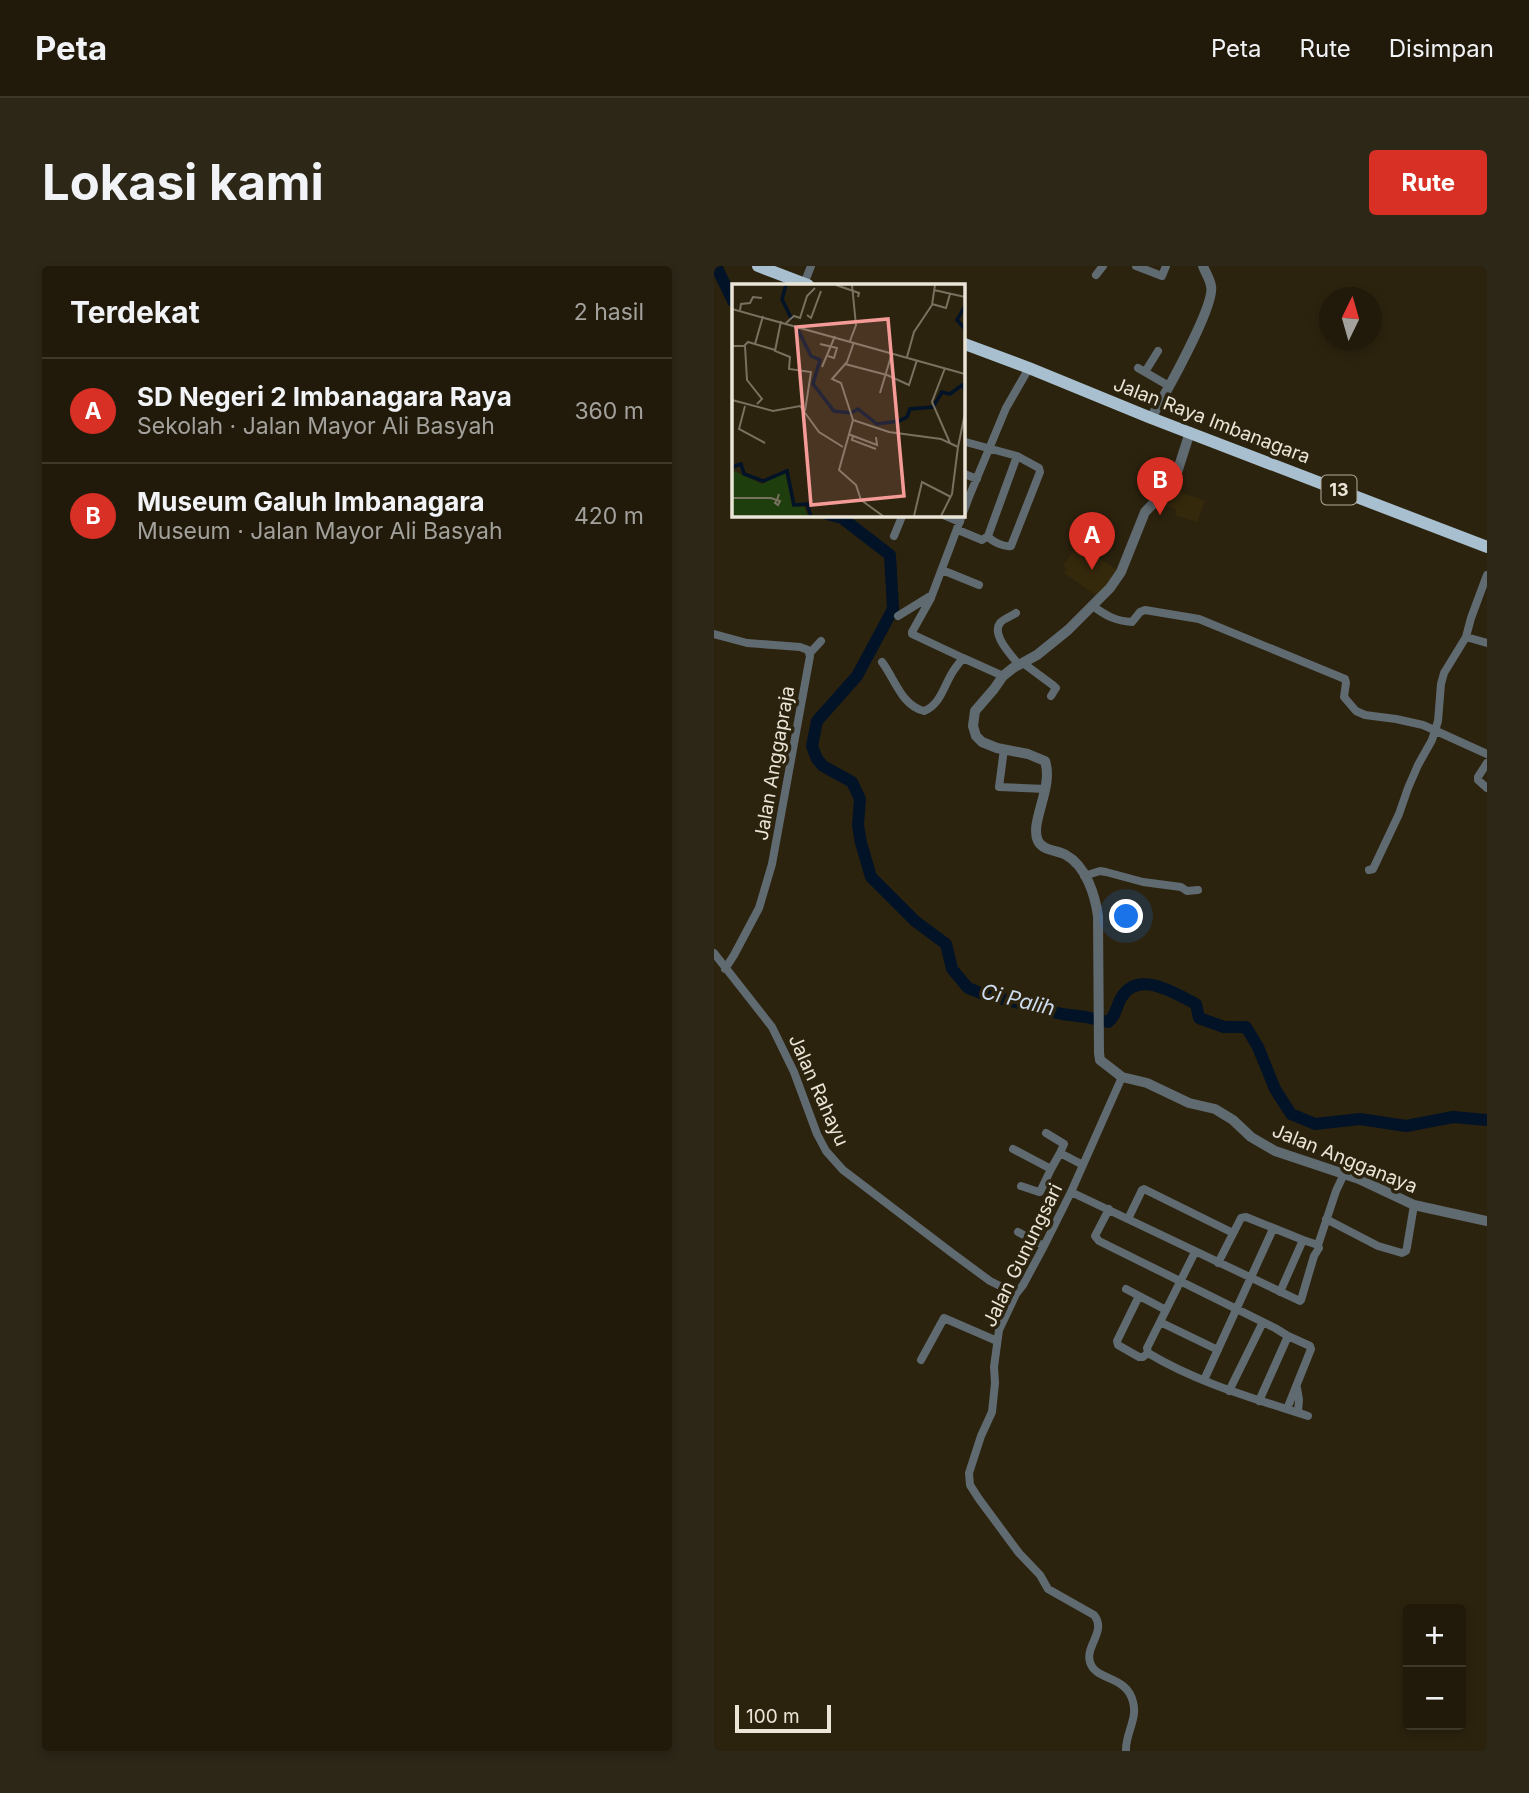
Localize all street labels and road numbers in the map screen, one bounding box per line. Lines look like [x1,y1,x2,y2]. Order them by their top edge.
street label: Jalan Raya Imbanagara [1110,372,1313,469]
road number: 13 [1322,476,1356,504]
street label: Jalan Anggapraja [750,684,799,842]
street label: Jalan Rahayu [784,1031,853,1150]
street label: Jalan Angganaya [1269,1119,1421,1198]
street label: Jalan Gunungsari [978,1180,1067,1331]

